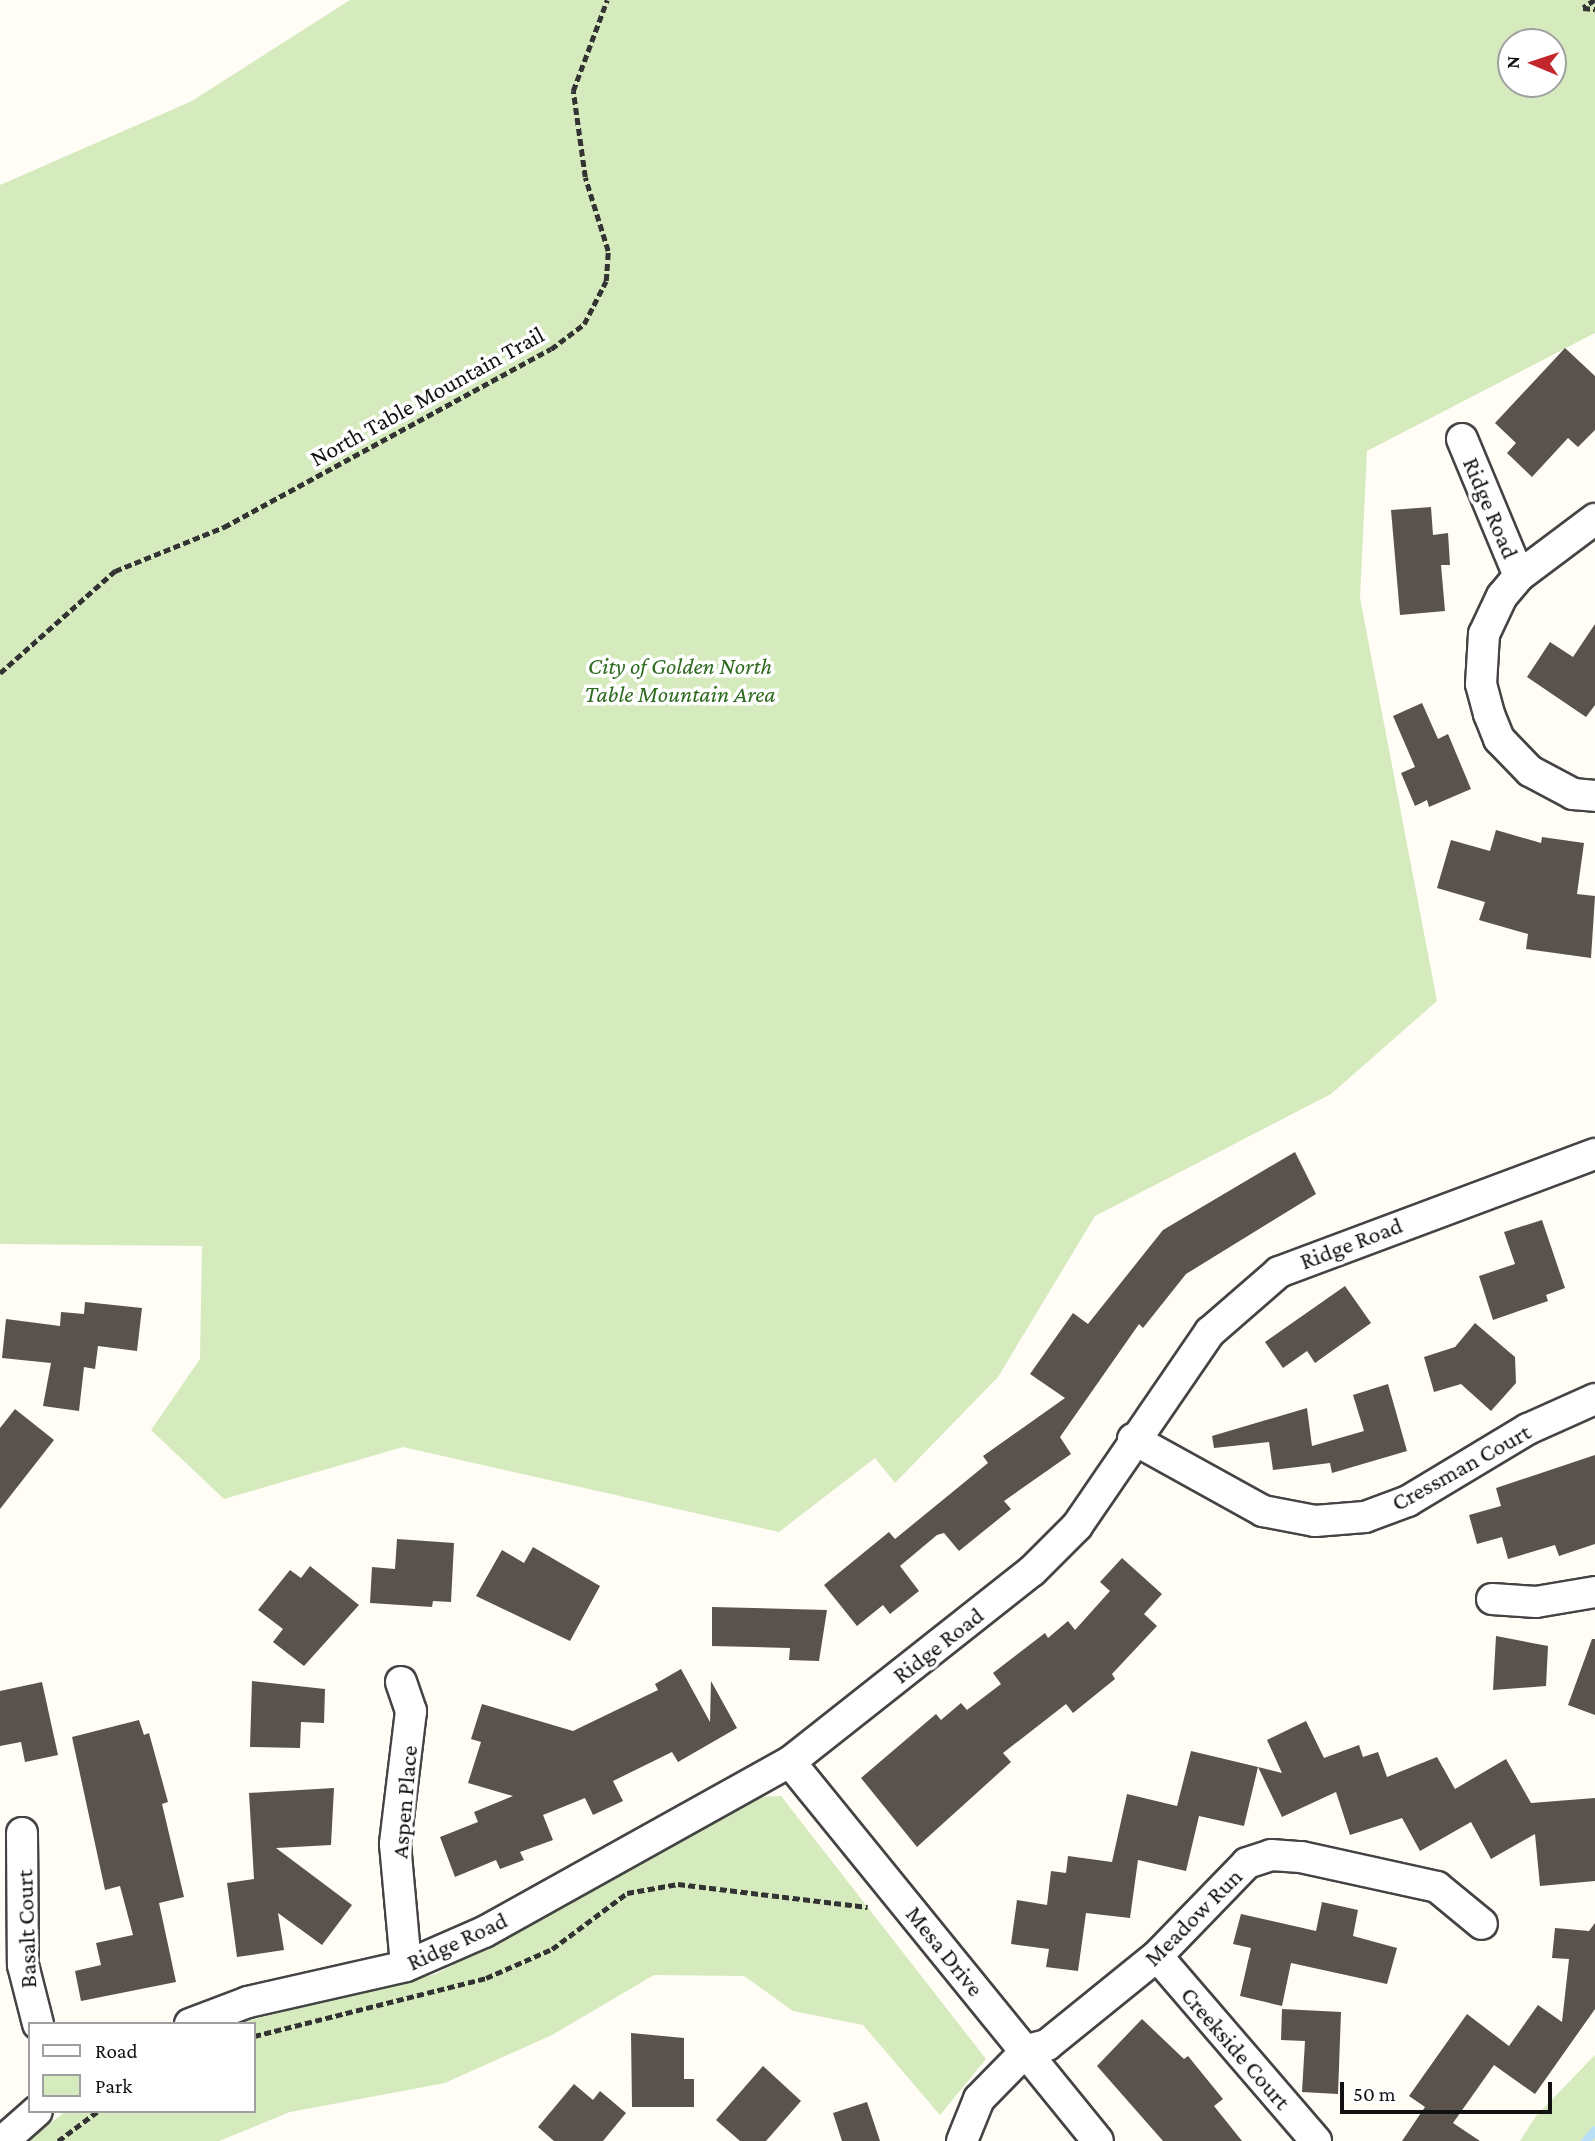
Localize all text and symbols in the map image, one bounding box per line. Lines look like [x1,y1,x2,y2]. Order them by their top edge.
north arrow [1497,28,1567,98]
text: N [1502,55,1523,69]
street label: North Table Mountain Trail [305,320,549,472]
street label: Ridge Road [1457,453,1525,563]
park label: City of Golden North Table Mountain Area [584,652,776,708]
street label: Ridge Road [1296,1210,1406,1276]
street label: Cressman Court [1386,1417,1536,1517]
street label: Ridge Road [887,1601,989,1689]
street label: Aspen Place [385,1744,423,1860]
street label: Meadow Run [1138,1862,1248,1972]
street label: Basalt Court [10,1869,42,1989]
street label: Mesa Drive [900,1900,990,2002]
street label: Ridge Road [402,1905,512,1977]
street label: Creekside Court [1175,1981,1297,2115]
legend [28,2022,256,2113]
text: Road [95,2039,138,2063]
scale bar [1343,2068,1555,2112]
text: Park [95,2074,132,2098]
text: 50 m [1353,2082,1396,2106]

